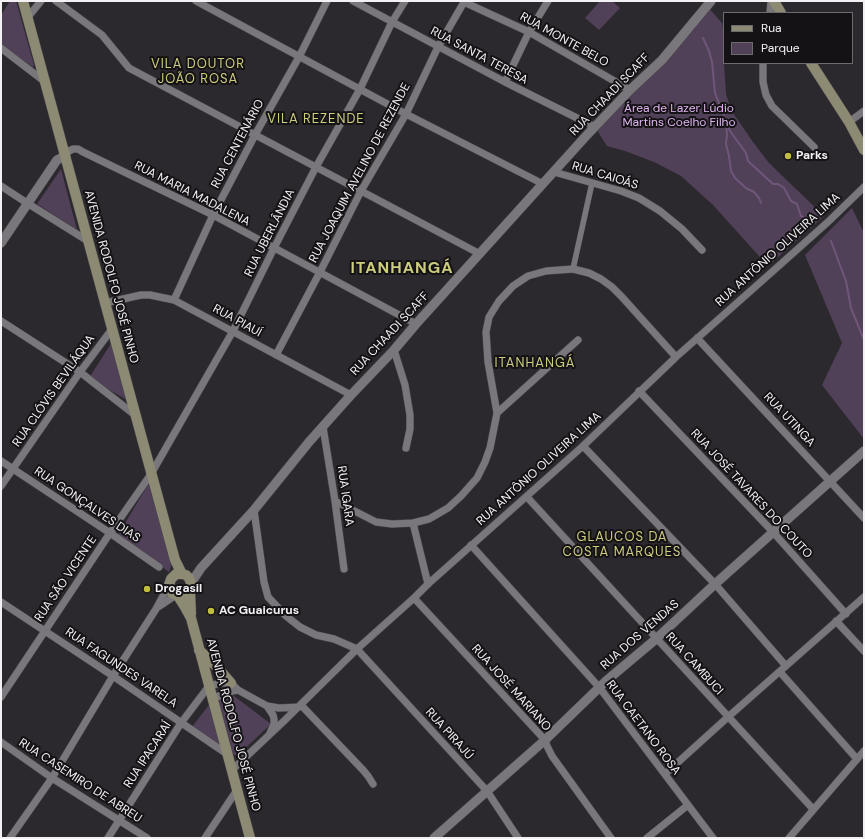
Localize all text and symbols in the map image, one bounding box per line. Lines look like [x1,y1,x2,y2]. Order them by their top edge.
street label: RUA MONTE BELO [517,10,611,70]
legend [723,12,853,64]
text: Rua [761,20,782,36]
street label: RUA SANTA TERESA [428,24,530,88]
text: Parque [761,40,800,56]
street label: RUA CHAADI SCAFF [567,51,653,139]
district label: VILA DOUTOR JOÃO ROSA [151,57,245,88]
street label: RUA JOAQUIM AVELINO DE REZENDE [306,81,414,265]
street label: RUA CENTENÁRIO [209,97,267,191]
park label: Área de Lazer Lúdio Martins Coelho Filho [622,102,736,130]
district label: VILA REZENDE [267,112,365,128]
place label: Parks [796,149,828,163]
marker: Parks [783,151,793,161]
street label: RUA MARIA MADALENA [132,159,252,229]
street label: RUA CAIOÁS [570,159,640,193]
street label: RUA UBERLÂNDIA [242,187,298,279]
street label: AVENIDA RODOLFO JOSÉ PINHO [81,189,141,365]
street label: RUA ANTÔNIO OLIVEIRA LIMA [713,190,843,310]
district label: ITANHANGÁ [351,259,453,279]
street label: RUA CHAADI SCAFF [348,289,432,379]
street label: RUA PIAUÍ [210,302,264,340]
street label: RUA CLÓVIS BEVILÁQUA [10,332,98,450]
district label: ITANHANGÁ [495,356,575,372]
street label: RUA UTINGA [760,390,818,450]
street label: RUA ANTÔNIO OLIVEIRA LIMA [474,409,604,529]
street label: RUA JOSÉ TAVARES DO COUTO [687,426,815,562]
street label: RUA GONÇALVES DIAS [31,464,143,546]
street label: RUA IGARA [334,465,356,527]
district label: GLAUCOS DA COSTA MARQUES [563,530,681,561]
street label: RUA SÃO VICENTE [32,533,100,625]
place label: Drogasil [155,582,202,596]
marker: Drogasil [142,584,152,594]
street label: RUA DOS VENDAS [598,597,682,673]
place label: AC Guaicurus [219,604,299,618]
marker: AC Guaicurus [206,606,216,616]
street label: RUA FAGUNDES VARELA [62,625,180,711]
street label: RUA CAMBUCI [662,630,726,698]
street label: AVENIDA RODOLFO JOSÉ PINHO [203,637,263,813]
street label: RUA JOSÉ MARIANO [468,642,554,734]
street label: RUA CAETANO ROSA [603,678,683,778]
street label: RUA PIRAJÚ [422,705,476,763]
street label: RUA IPACARAÍ [121,719,175,791]
street label: RUA CASEMIRO DE ABREU [16,736,144,826]

